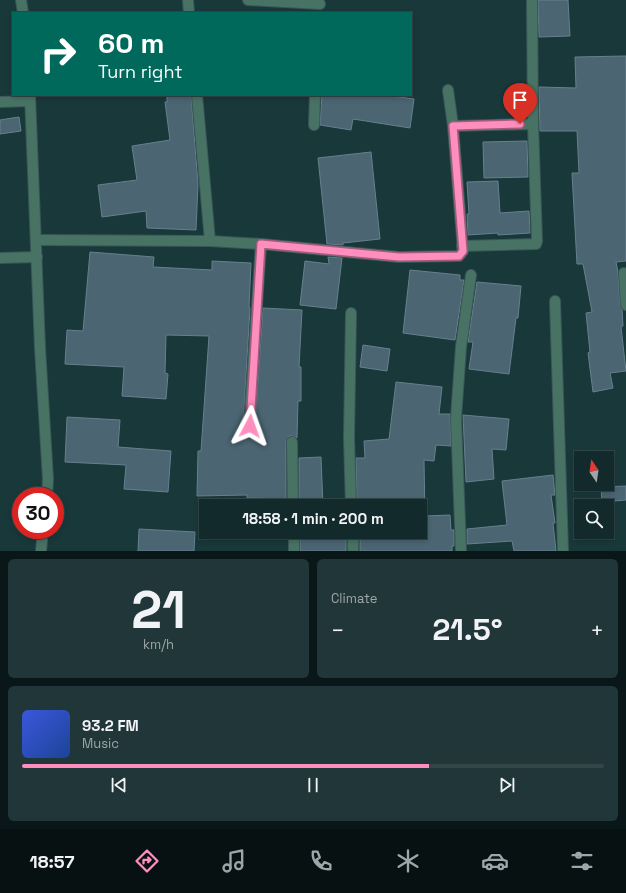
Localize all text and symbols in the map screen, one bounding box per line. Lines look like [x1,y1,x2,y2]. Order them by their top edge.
text: 60 m [98,25,164,61]
icon: right [32,28,84,80]
text: Turn right [98,60,182,83]
pin [503,83,537,124]
icon: arrive [509,89,531,111]
position arrow [229,405,271,447]
north arrow [574,451,614,491]
map controls [574,451,614,539]
speed limit sign: 30 [12,487,64,539]
button: search [574,499,614,539]
text: 18:58 · 1 min · 200 m [242,509,384,528]
text: 21 [131,577,186,643]
text: Climate [331,590,377,607]
text: 21.5° [432,610,503,649]
text: − [331,616,345,644]
text: + [590,616,604,644]
text: km/h [143,636,174,653]
text: 93.2 FM [82,716,139,735]
text: Music [82,735,119,752]
icon: previous [108,774,130,796]
icon: pause [302,774,324,796]
icon: next [496,774,518,796]
icon: directions [133,847,161,875]
icon: music [220,847,248,875]
icon: phone [307,847,335,875]
icon: climate [394,847,422,875]
icon: car [481,847,509,875]
icon: filters [568,847,596,875]
text: 18:57 [30,850,74,873]

